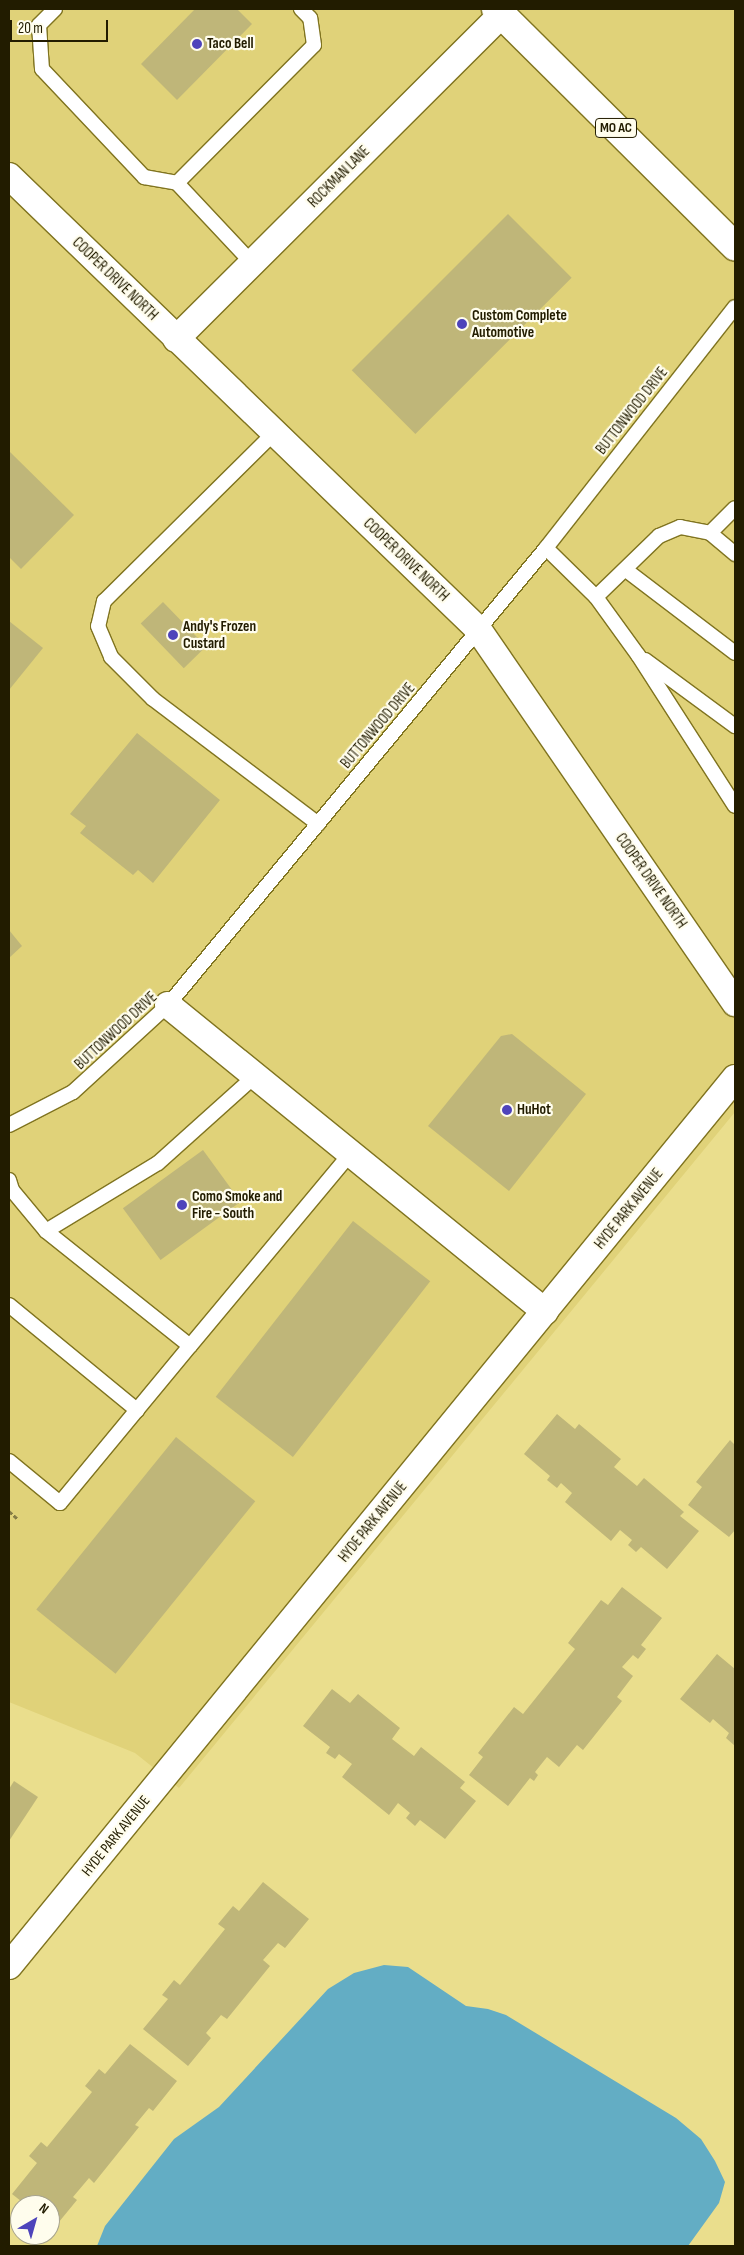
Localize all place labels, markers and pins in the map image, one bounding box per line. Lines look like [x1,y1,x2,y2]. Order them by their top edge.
place label: Taco Bell [207,35,254,53]
marker: Taco Bell [191,38,203,50]
place label: Custom Complete Automotive [472,306,567,341]
marker: Custom Complete Automotive [456,318,468,330]
place label: Andy's Frozen Custard [183,617,256,652]
marker: Andy's Frozen Custard [167,629,179,641]
place label: HuHot [517,1101,551,1119]
marker: HuHot [501,1104,513,1116]
place label: Como Smoke and Fire - South [192,1187,282,1222]
marker: Como Smoke and Fire - South [176,1199,188,1211]

